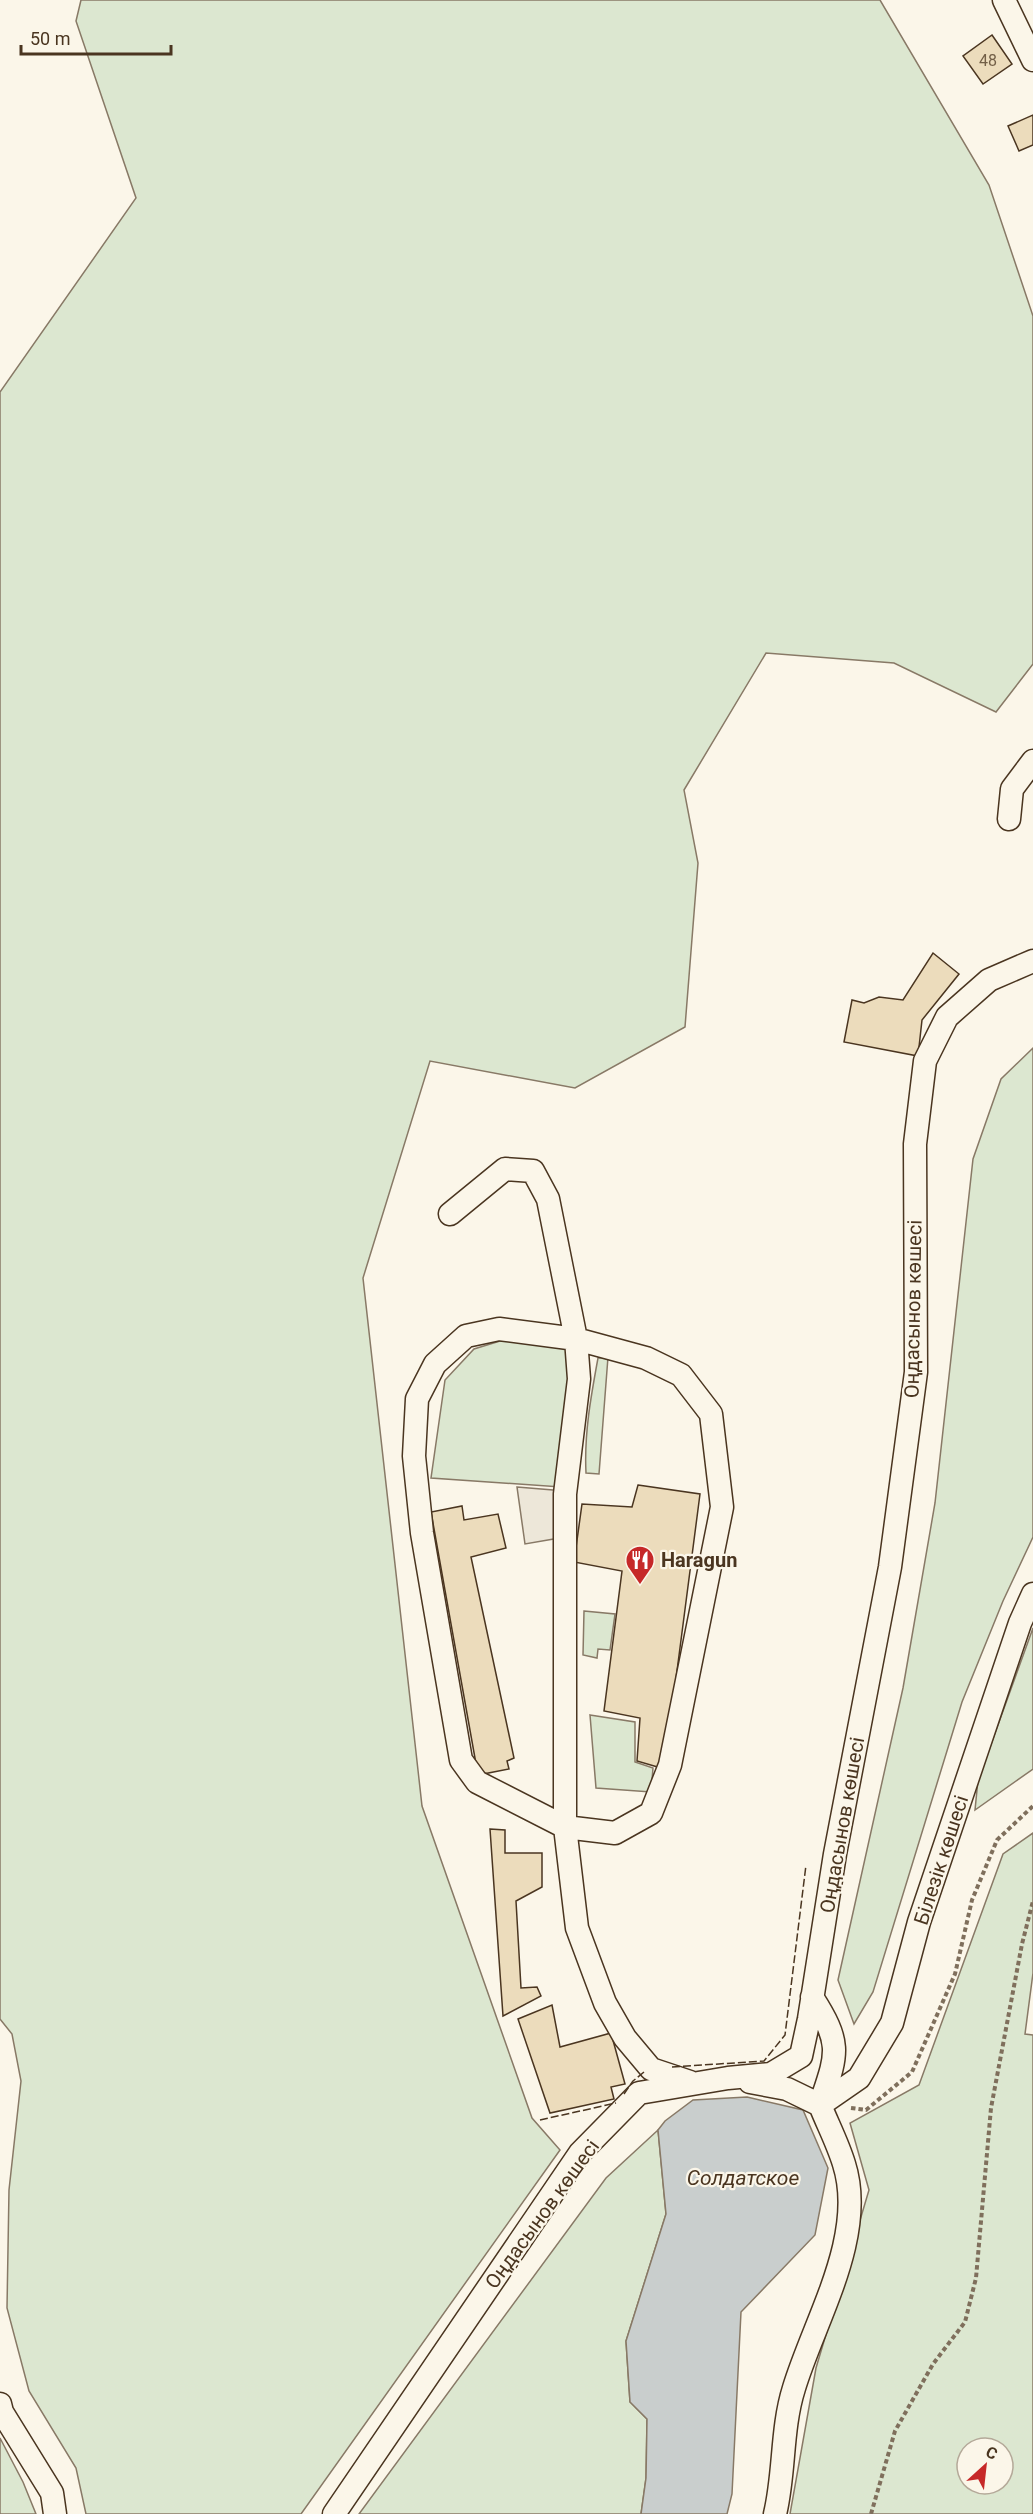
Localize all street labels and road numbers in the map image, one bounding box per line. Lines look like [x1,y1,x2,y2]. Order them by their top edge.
street label: Оңдасынов көшесі [899,1220,927,1398]
street label: Оңдасынов көшесі [815,1735,869,1915]
street label: Білезік көшесі [909,1792,973,1928]
street label: Оңдасынов көшесі [480,2135,604,2293]

